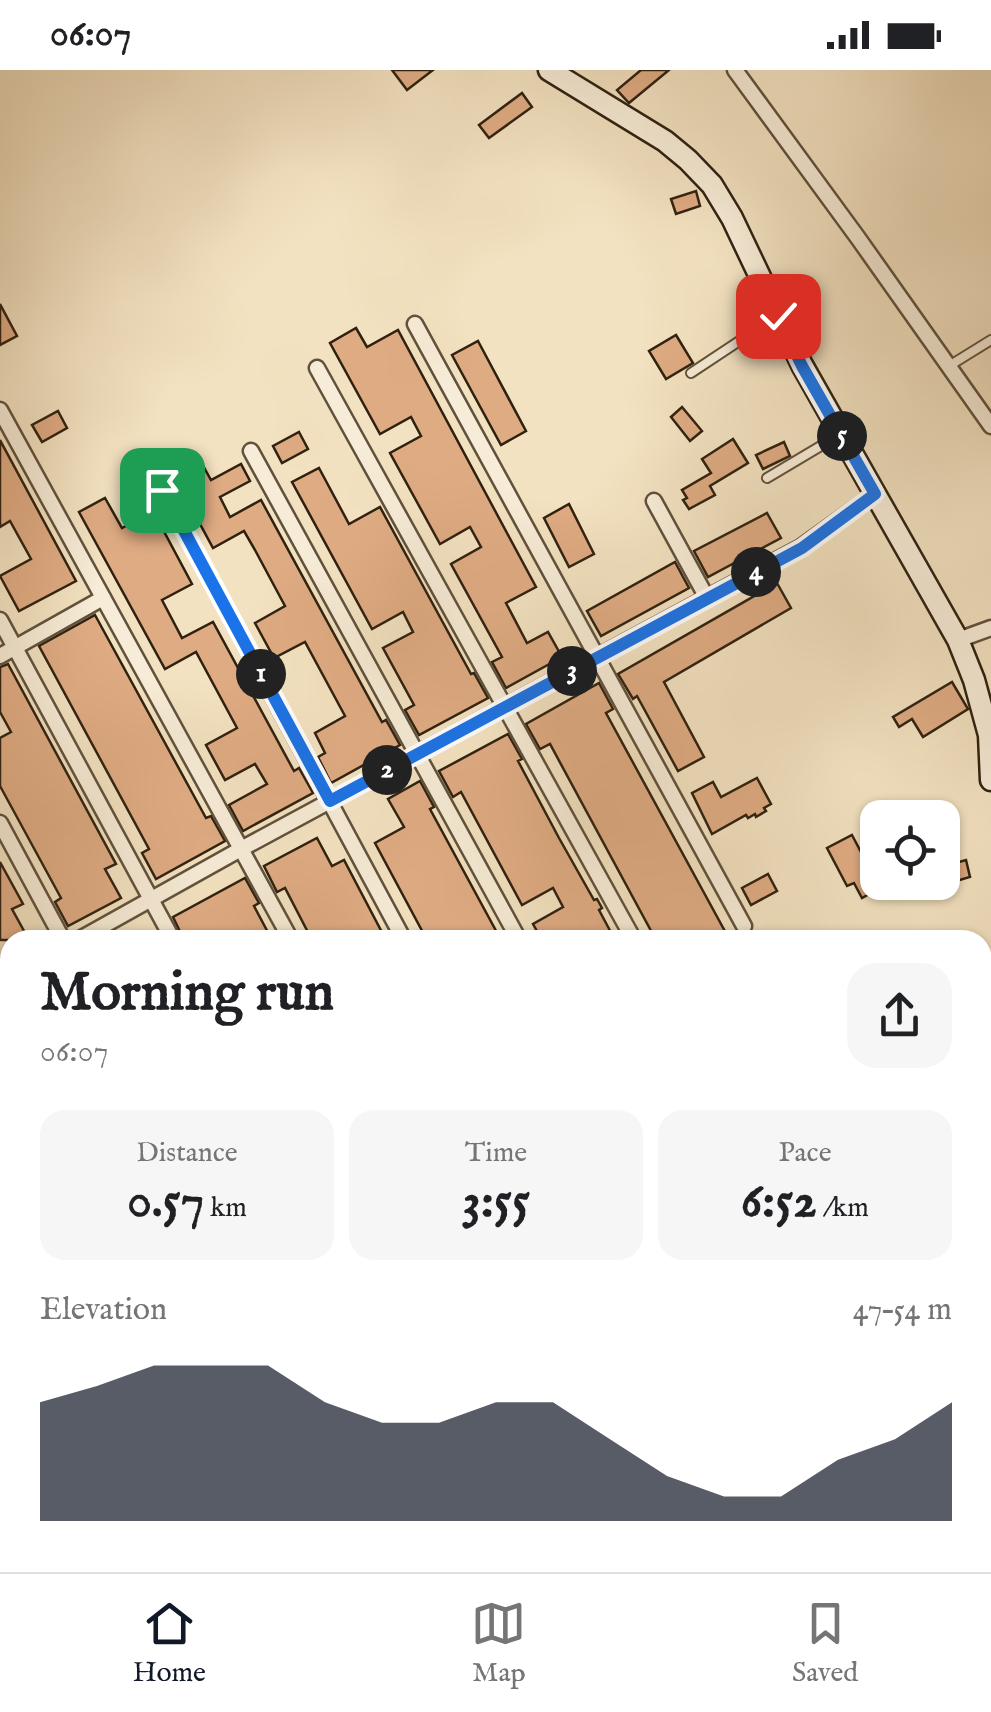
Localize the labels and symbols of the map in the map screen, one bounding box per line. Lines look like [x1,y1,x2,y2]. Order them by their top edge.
pin [736,274,821,359]
pin: 5 [817,411,867,461]
pin [120,448,205,533]
pin: 4 [731,547,781,597]
pin: 3 [547,646,597,696]
pin: 1 [236,649,286,699]
pin: 2 [362,745,412,795]

